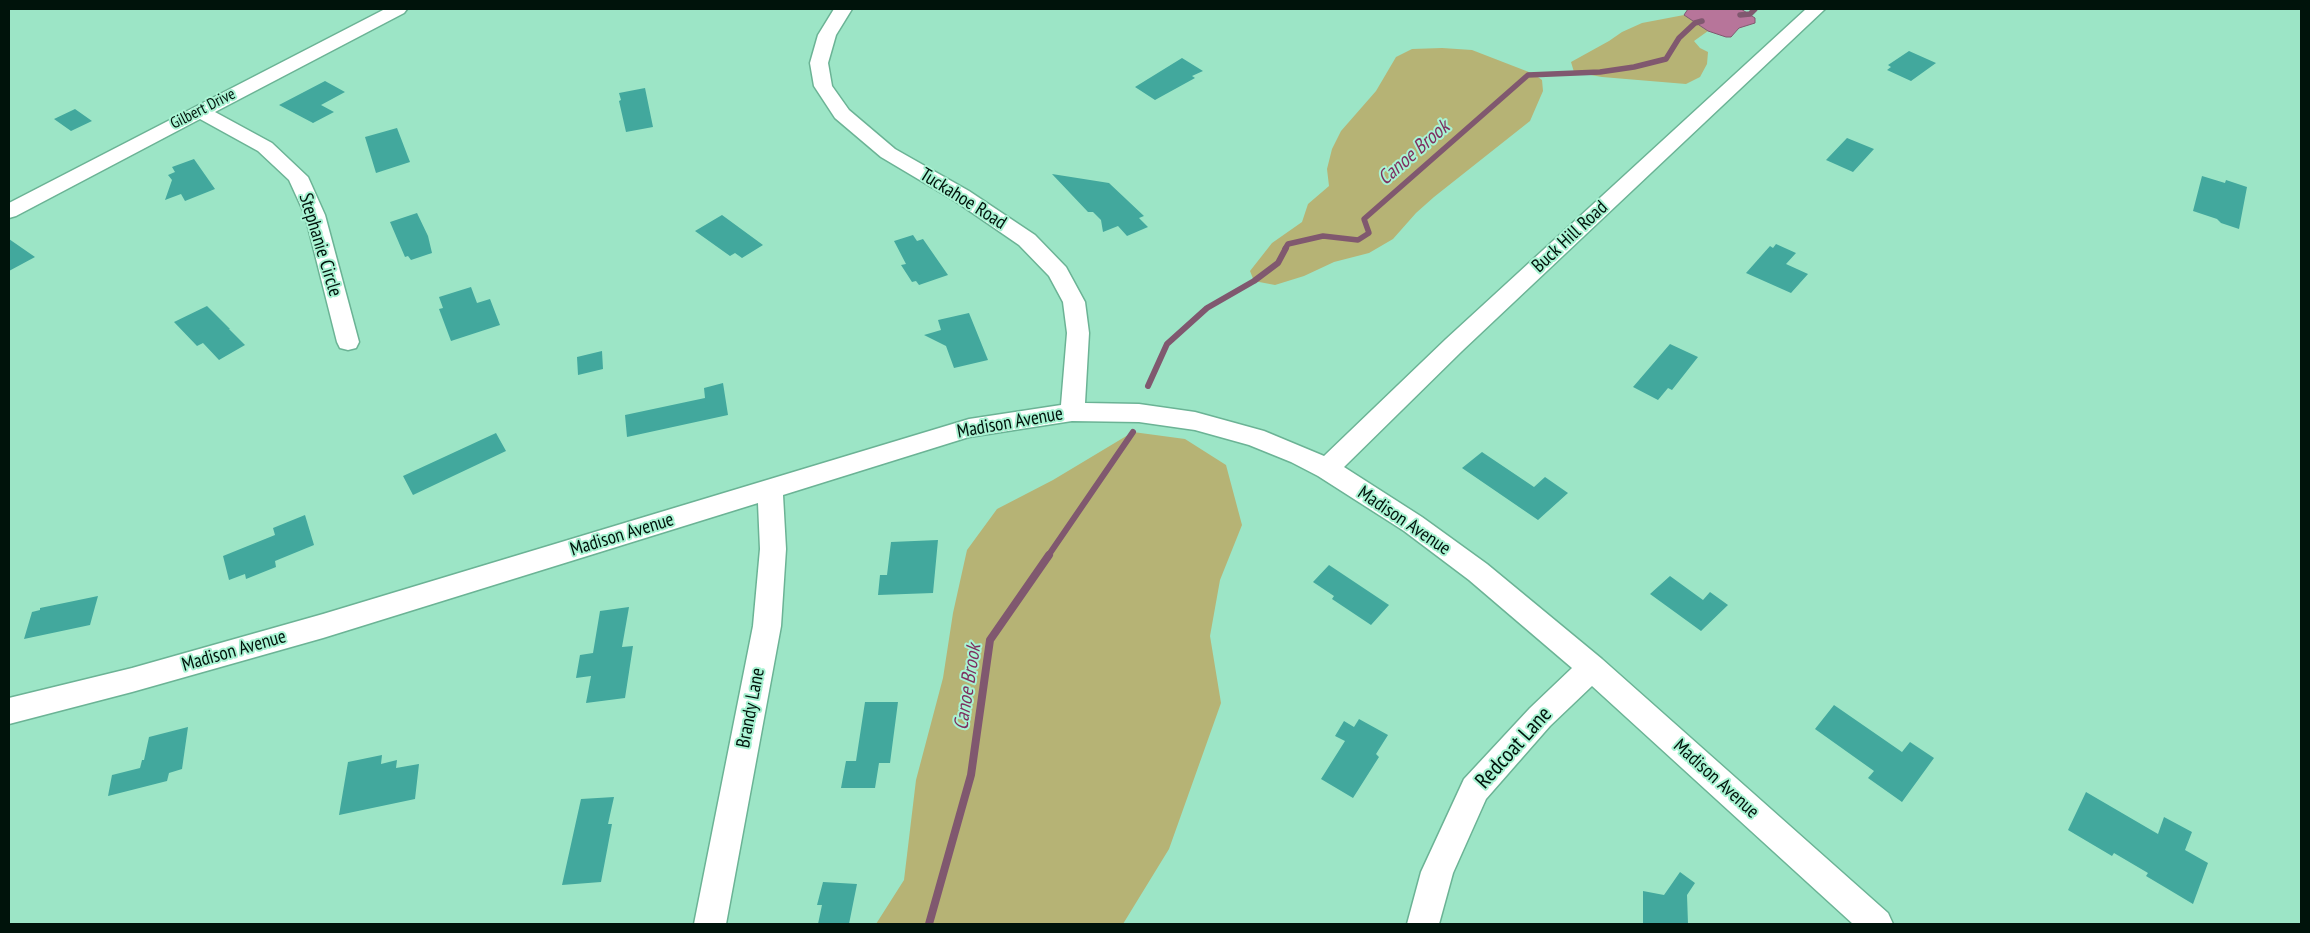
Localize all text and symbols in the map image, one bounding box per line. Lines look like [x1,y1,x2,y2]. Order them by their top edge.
street label: Gilbert Drive [167,84,239,134]
water label: Canoe Brook [1373,115,1455,191]
street label: Tuckahoe Road [916,163,1010,235]
street label: Stephanie Circle [294,191,346,299]
street label: Buck Hill Road [1527,196,1613,278]
street label: Madison Avenue [955,402,1065,444]
street label: Madison Avenue [1353,482,1455,560]
street label: Madison Avenue [567,508,677,562]
street label: Madison Avenue [179,625,289,677]
water label: Canoe Brook [949,642,987,732]
street label: Brandy Lane [732,666,770,750]
street label: Redcoat Lane [1470,702,1558,794]
street label: Madison Avenue [1669,735,1763,823]

